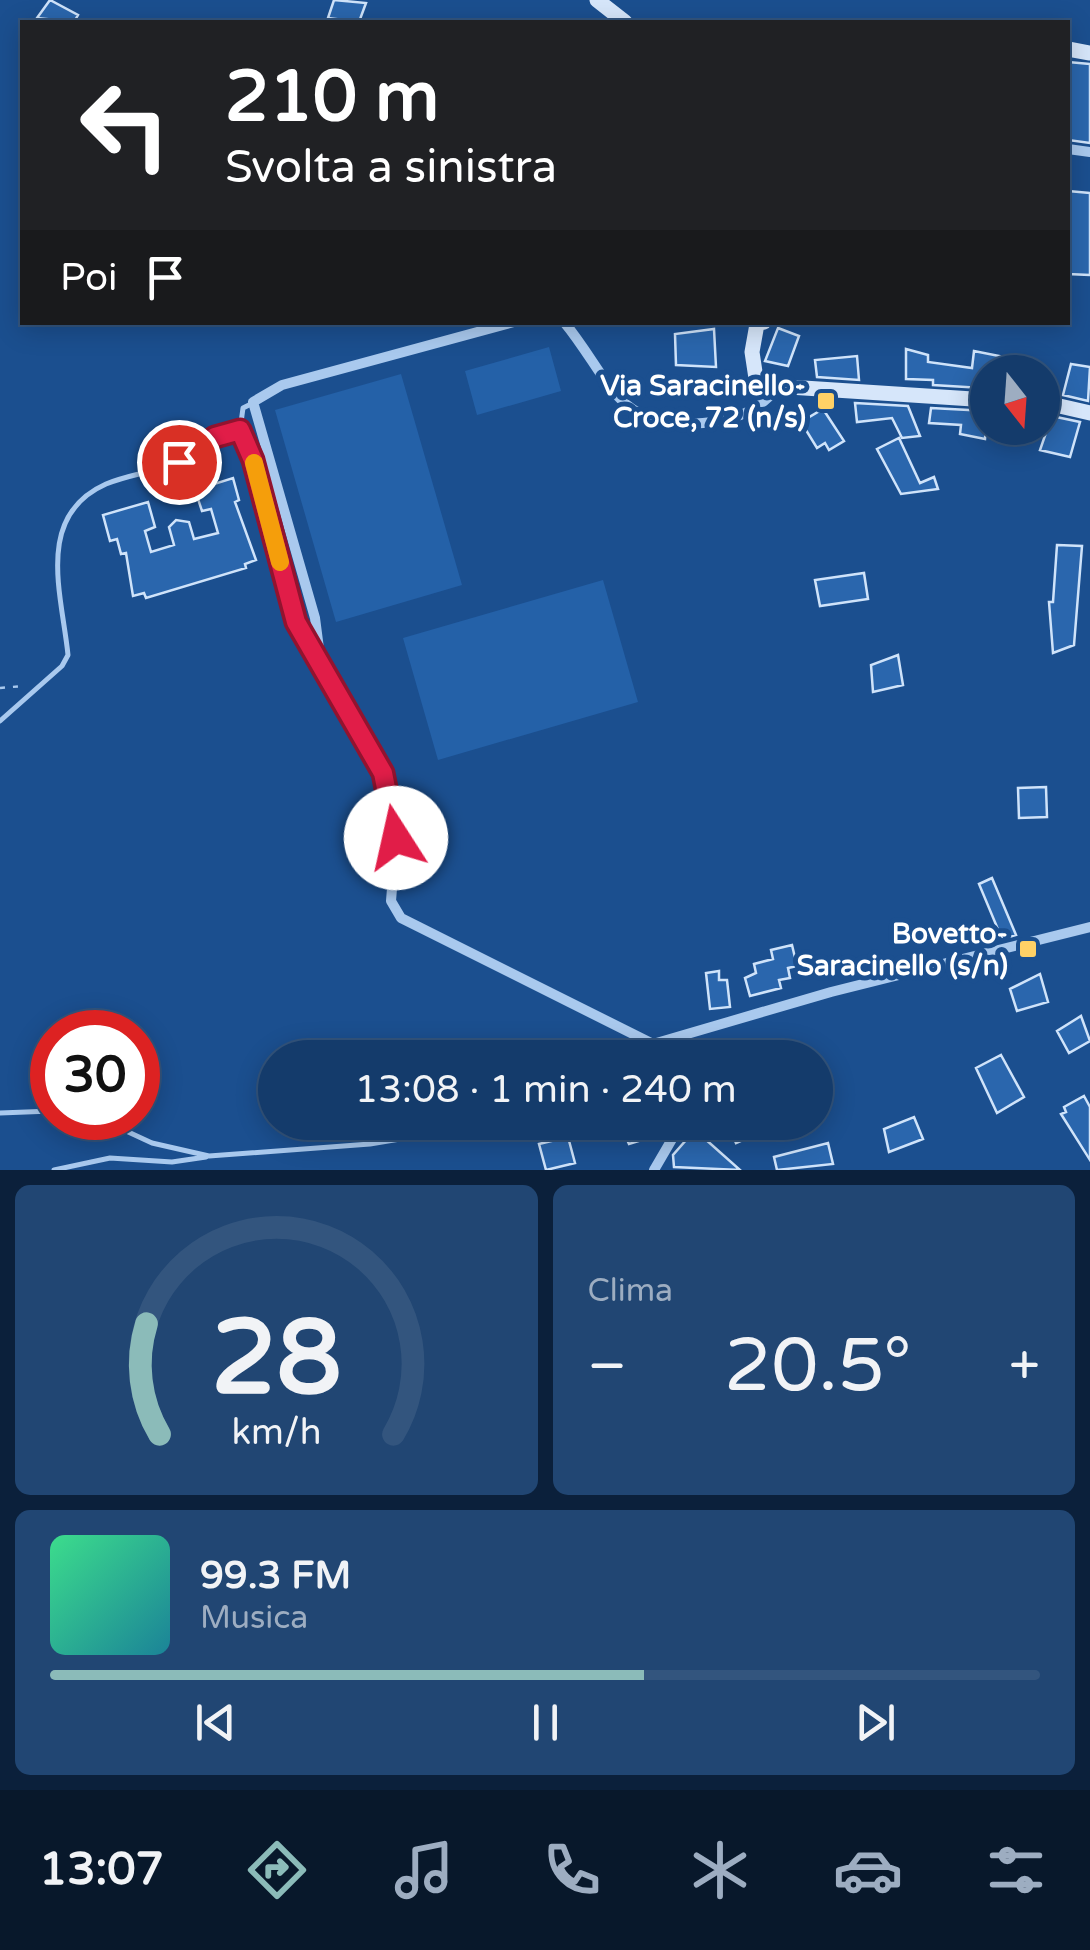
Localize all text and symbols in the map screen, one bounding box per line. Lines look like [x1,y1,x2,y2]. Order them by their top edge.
text: 210 m [225,56,439,140]
icon: left [60,60,190,190]
text: Svolta a sinistra [225,141,557,195]
icon: arrive [138,250,193,305]
text: Poi [60,255,118,301]
north arrow [970,355,1060,445]
map controls [970,355,1060,445]
place label: Via Saracinello- Croce, 72 (n/s) [600,369,806,435]
marker: Via Saracinello- Croce, 72 (n/s) [815,390,837,412]
pin [137,420,222,505]
icon: arrive [152,435,207,490]
position arrow [344,786,448,890]
place label: Bovetto- Saracinello (s/n) [797,917,1008,983]
marker: Bovetto- Saracinello (s/n) [1017,938,1039,960]
speed limit sign: 30 [30,1010,160,1140]
text: 13:08 · 1 min · 240 m [354,1067,737,1113]
text: Clima [588,1272,673,1310]
text: 28 [211,1297,342,1422]
text: 20.5° [724,1321,912,1411]
text: − [588,1334,627,1400]
text: + [1009,1334,1040,1400]
text: km/h [231,1411,321,1454]
text: 99.3 FM [200,1553,351,1599]
text: Musica [200,1599,308,1637]
icon: previous [188,1695,243,1750]
icon: pause [518,1695,573,1750]
icon: next [848,1695,903,1750]
icon: directions [242,1835,312,1905]
icon: music [389,1835,459,1905]
icon: phone [537,1835,607,1905]
icon: climate [685,1835,755,1905]
icon: car [833,1835,903,1905]
icon: filters [981,1835,1051,1905]
text: 13:07 [39,1843,164,1897]

